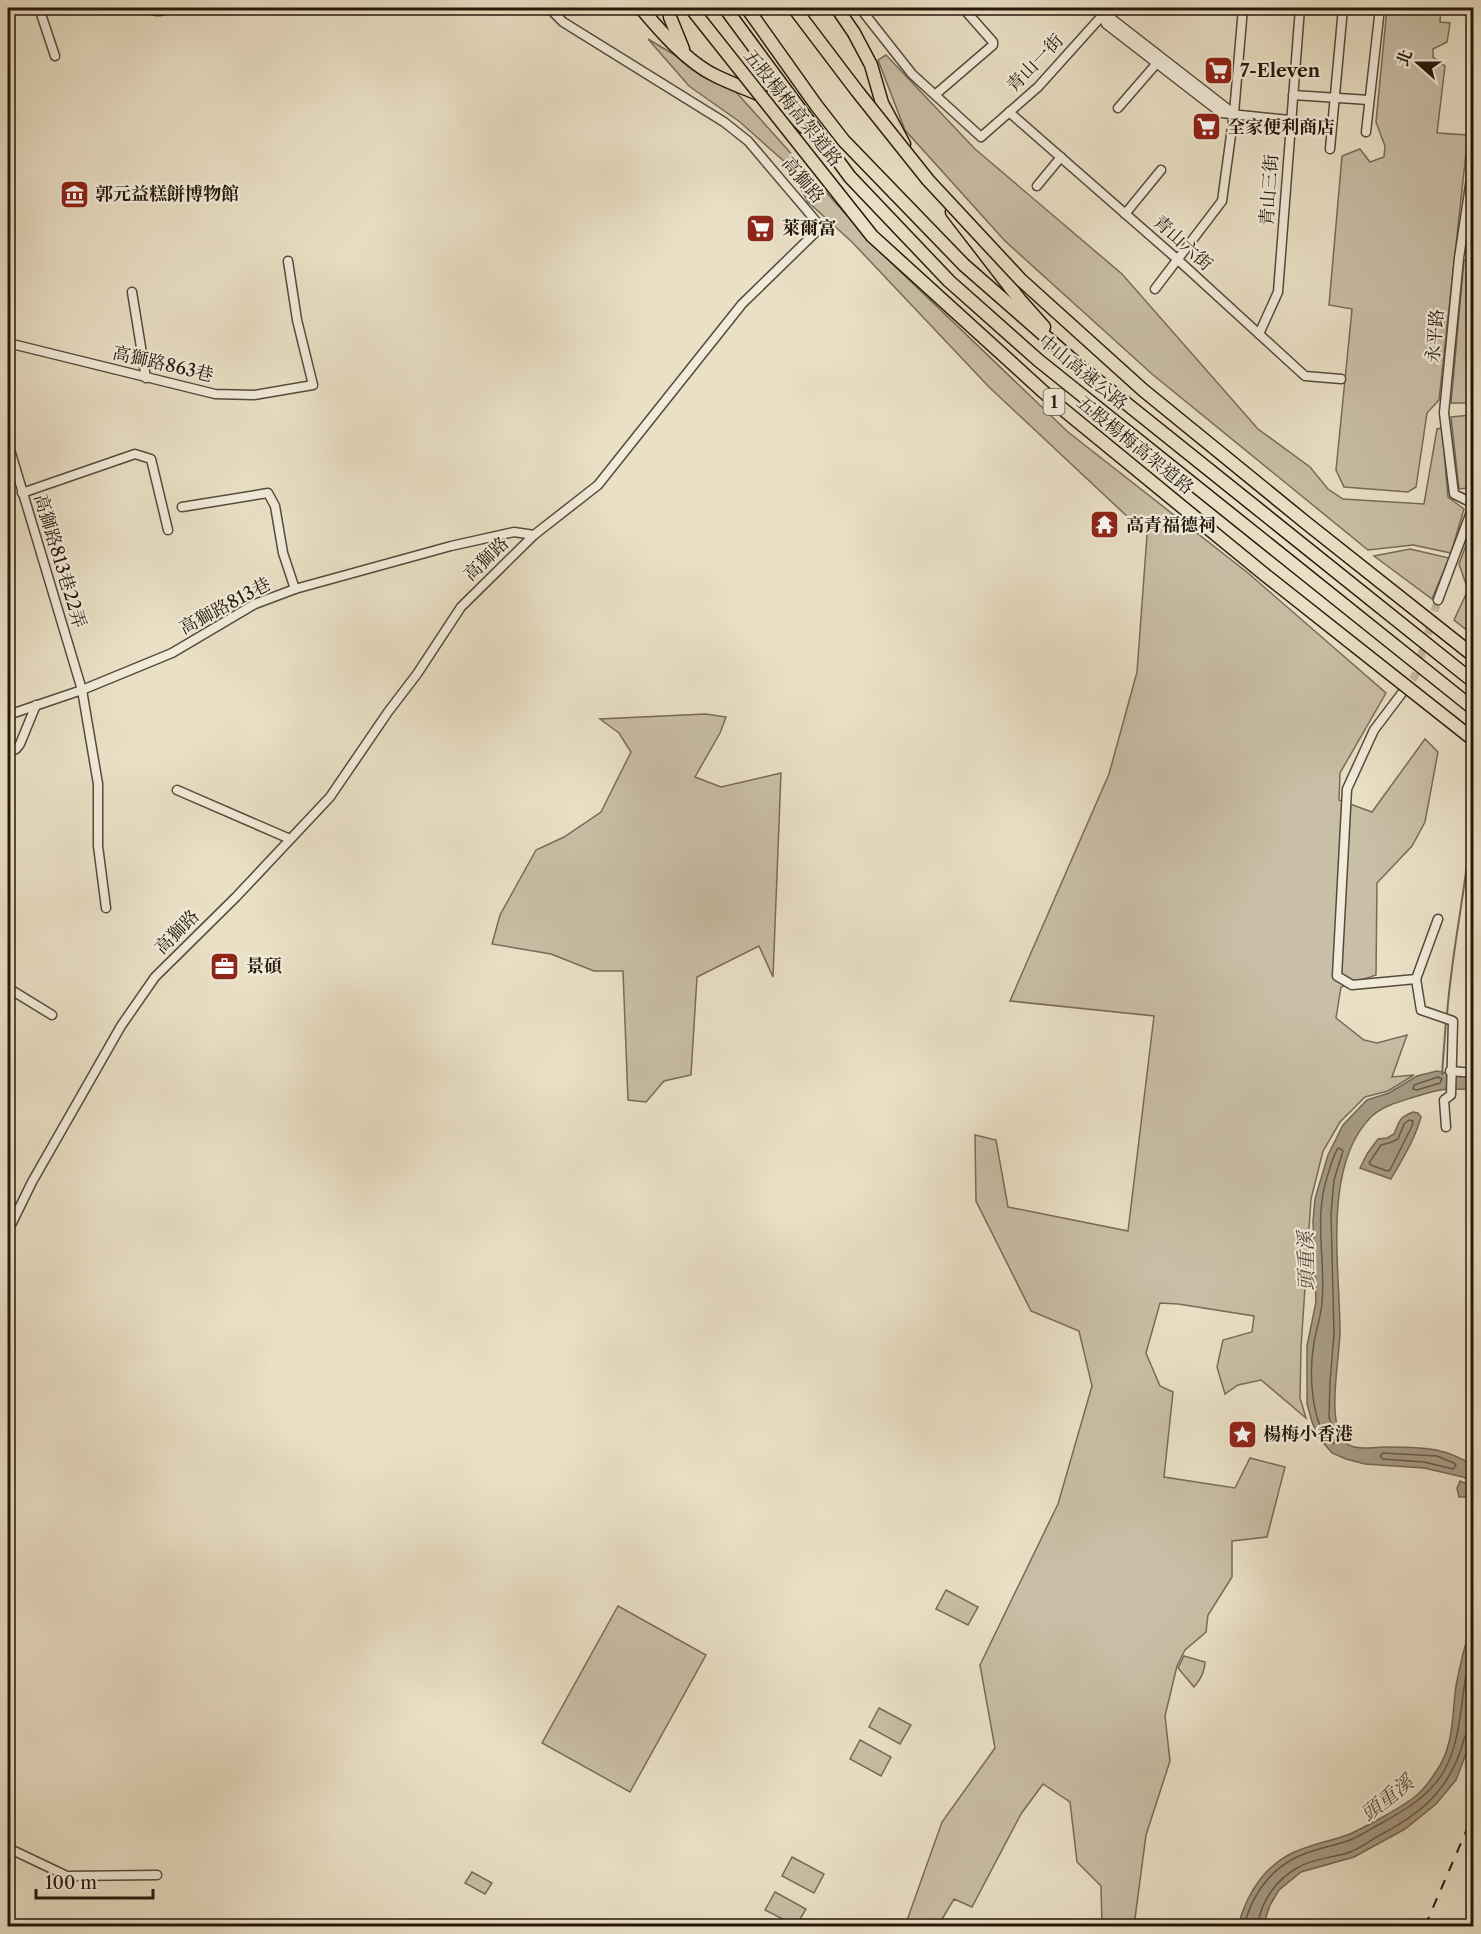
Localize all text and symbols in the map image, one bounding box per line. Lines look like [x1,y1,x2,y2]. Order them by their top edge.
street label: 青山一街 [1002,29,1068,97]
north arrow [1388,33,1448,93]
street label: 五股楊梅高架道路 [739,45,847,171]
text: 北 [1392,47,1416,69]
supermarket icon: 7-Eleven [1203,55,1235,87]
place label: 7-Eleven [1240,60,1321,82]
supermarket icon: 全家便利商店 [1190,111,1222,143]
place label: 全家便利商店 [1227,116,1335,138]
street label: 高獅路 [777,152,829,208]
street label: 青山三街 [1256,153,1282,227]
museum icon: 郭元益糕餅博物館 [58,178,90,210]
place label: 郭元益糕餅博物館 [95,183,239,205]
street label: 青山六街 [1149,211,1217,275]
supermarket icon: 萊爾富 [745,212,777,244]
place label: 萊爾富 [782,217,836,239]
street label: 永平路 [1422,308,1448,364]
street label: 中山高速公路 [1034,329,1132,415]
street label: 高獅路863巷 [110,342,216,386]
road number: 1 [1044,389,1064,415]
street label: 五股楊梅高架道路 [1072,391,1198,499]
street label: 高獅路813巷22弄 [29,491,91,631]
temple icon: 高青福德祠 [1089,509,1121,541]
place label: 高青福德祠 [1126,514,1216,536]
street label: 高獅路 [459,532,513,586]
street label: 高獅路813巷 [176,573,274,639]
street label: 高獅路 [150,905,204,959]
office icon: 景碩 [209,950,241,982]
place label: 景碩 [246,955,282,977]
water label: 頭重溪 [1293,1229,1319,1291]
place icon: 楊梅小香港 [1226,1418,1258,1450]
place label: 楊梅小香港 [1263,1423,1353,1445]
water label: 頭重溪 [1356,1769,1420,1826]
scale bar [36,1862,153,1900]
text: 100 m [45,1872,97,1894]

